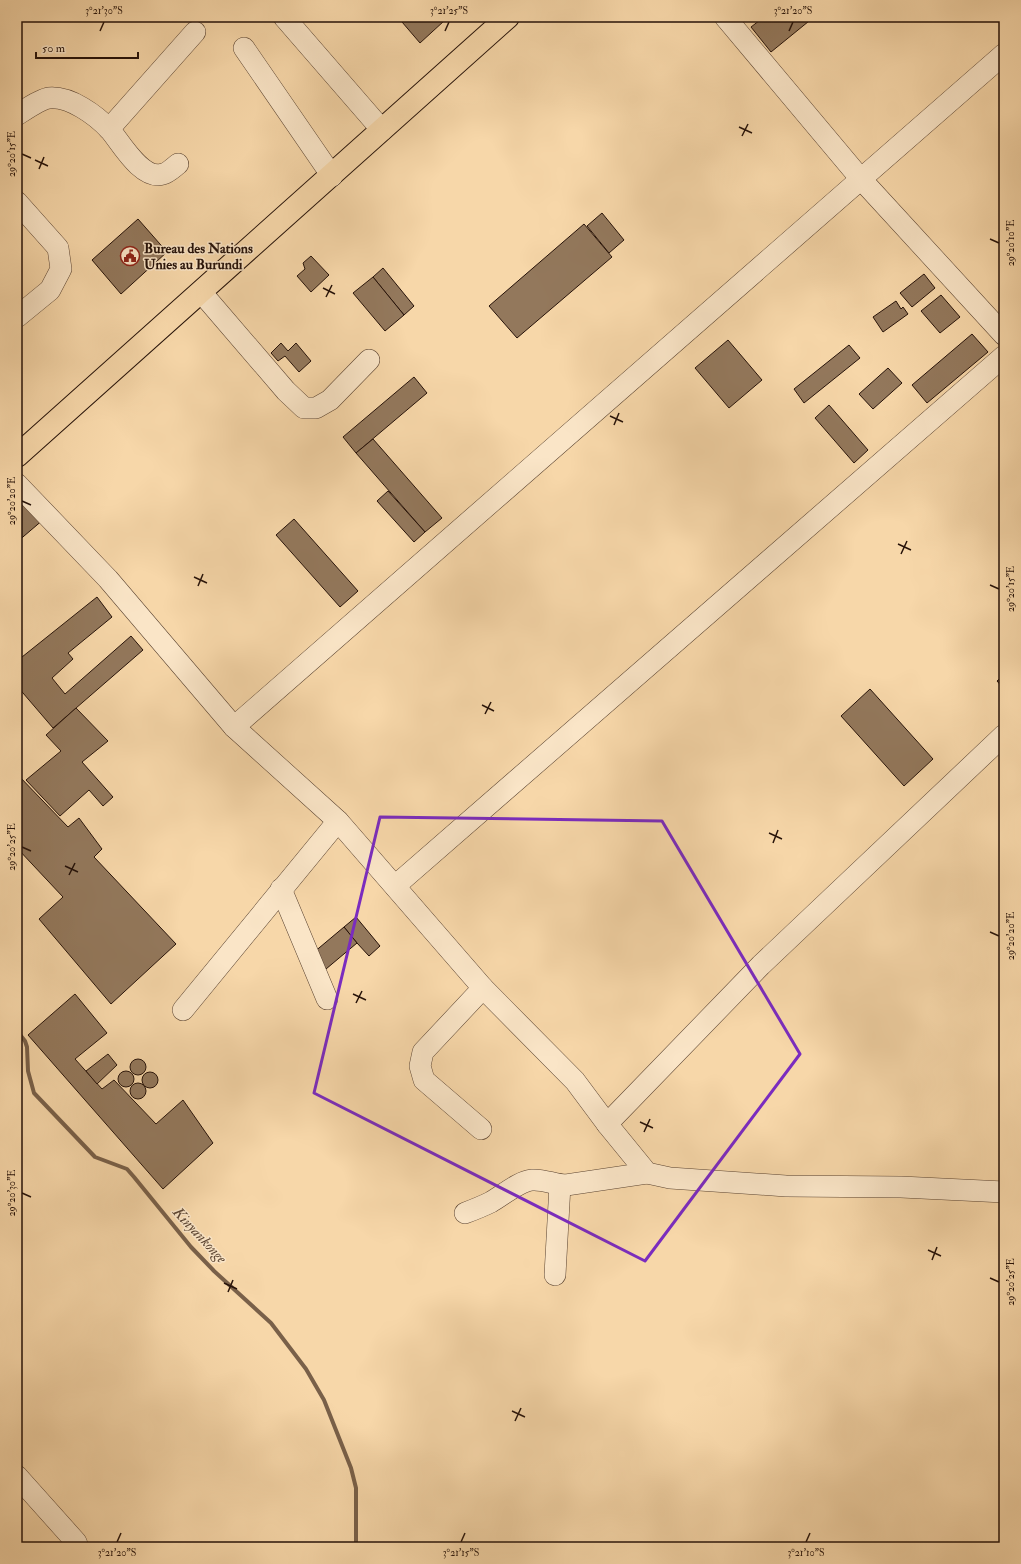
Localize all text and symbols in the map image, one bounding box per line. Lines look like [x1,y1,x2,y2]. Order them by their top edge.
text: 3°21'30"S [85,5,123,17]
text: 3°21'25"S [430,5,468,17]
text: 3°21'20"S [774,5,812,17]
scale bar [36,34,138,60]
text: 50 m [42,41,66,56]
text: 29°20'15"E [6,131,18,177]
text: 29°20'10"E [1005,220,1017,266]
place label: Bureau des Nations Unies au Burundi [144,240,253,273]
public building icon: Bureau des Nations Unies au Burundi [119,245,141,267]
text: 29°20'20"E [6,477,18,525]
text: 29°20'15"E [1005,566,1017,612]
text: 29°20'25"E [6,823,18,871]
text: 29°20'20"E [1005,912,1017,960]
text: 29°20'30"E [6,1169,18,1217]
water label: Kinyankonge [168,1202,231,1268]
text: 29°20'25"E [1005,1258,1017,1306]
text: 3°21'20"S [98,1547,136,1559]
text: 3°21'15"S [443,1547,479,1559]
text: 3°21'10"S [787,1547,825,1559]

